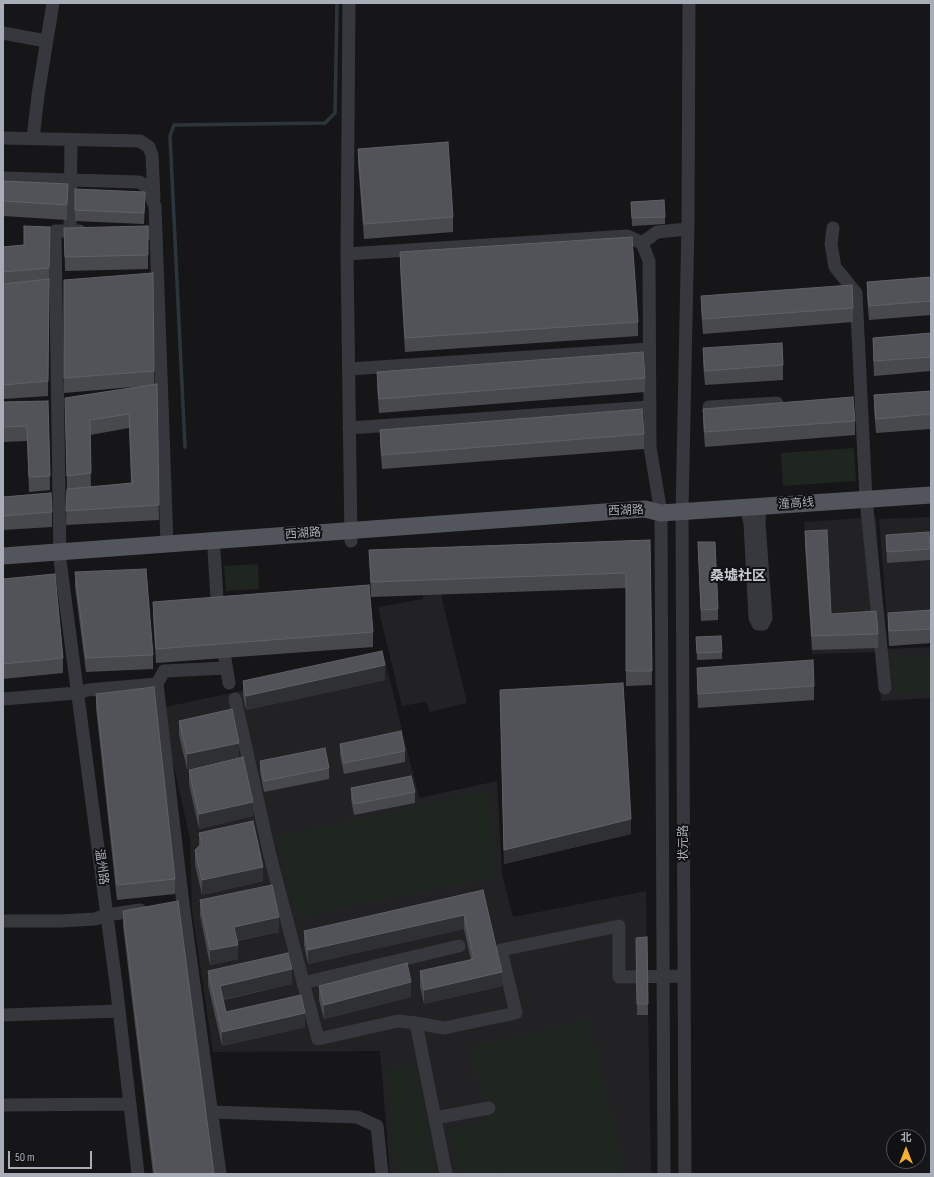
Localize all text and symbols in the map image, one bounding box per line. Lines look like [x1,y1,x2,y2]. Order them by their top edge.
street label: 潼高线 [778,496,814,512]
street label: 西湖路 [608,503,644,519]
street label: 西湖路 [285,526,321,542]
district label: 桑墟社区 [710,568,766,584]
street label: 状元路 [677,825,691,861]
street label: 温州路 [91,848,111,886]
north arrow [886,1129,926,1169]
text: 北 [901,1131,912,1144]
scale bar [10,1143,94,1169]
text: 50 m [15,1150,35,1165]

